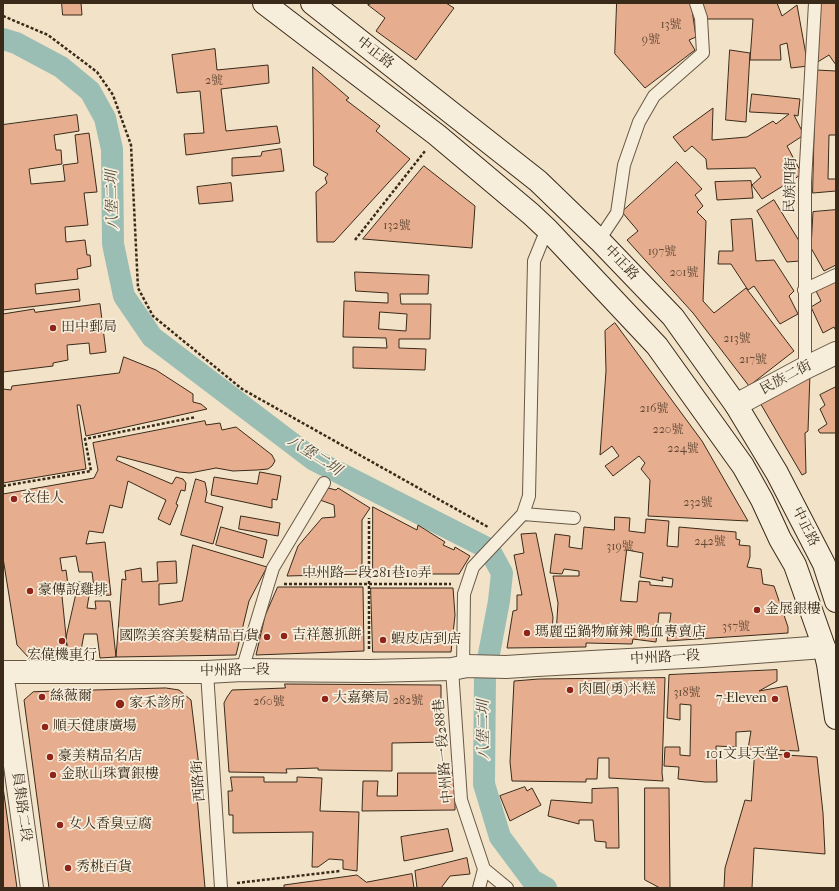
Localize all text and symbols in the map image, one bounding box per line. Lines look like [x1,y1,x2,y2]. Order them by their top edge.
house number: 13號 [660,18,682,32]
street label: 中正路 [353,33,397,73]
house number: 9號 [642,33,660,47]
house number: 2號 [205,74,223,88]
street label: 民族四街 [782,157,800,213]
water label: 八堡二圳 [103,170,123,230]
house number: 132號 [383,219,411,233]
street label: 中正路 [600,242,642,284]
house number: 197號 [648,245,676,259]
house number: 201號 [669,266,699,280]
place label: 田中郵局 [61,320,117,336]
marker: 田中郵局 [48,323,58,333]
house number: 213號 [723,332,751,346]
house number: 217號 [739,353,767,367]
street label: 民族二街 [757,357,815,399]
house number: 216號 [640,402,668,416]
house number: 220號 [653,423,683,437]
water label: 八堡二圳 [284,432,344,480]
house number: 224號 [667,442,699,456]
place label: 衣佳人 [22,491,64,507]
marker: 衣佳人 [9,494,19,504]
house number: 232號 [683,496,713,510]
street label: 中正路 [788,504,822,550]
house number: 242號 [694,535,726,549]
house number: 319號 [606,540,634,554]
street label: 中州路一段281巷10弄 [302,566,432,582]
place label: 豪傳說雞排 [38,583,108,599]
marker: 豪傳說雞排 [25,586,35,596]
place label: 金展銀樓 [765,602,821,618]
marker: 金展銀樓 [752,605,762,615]
house number: 357號 [722,620,750,634]
place label: 瑪麗亞鍋物麻辣 鴨血專賣店 [535,625,706,641]
place label: 吉祥蔥抓餅 [292,628,362,644]
marker: 瑪麗亞鍋物麻辣 鴨血專賣店 [522,628,532,638]
place label: 國際美容美髮精品百貨 [119,629,259,645]
marker: 吉祥蔥抓餅 [279,631,289,641]
marker: 國際美容美髮精品百貨 [262,632,272,642]
place label: 蝦皮店到店 [391,632,461,648]
marker: 蝦皮店到店 [378,635,388,645]
marker: 宏偉機車行 [57,636,67,646]
place label: 宏偉機車行 [27,648,97,664]
street label: 中州路一段 [630,648,700,668]
street label: 中州路一段 [200,662,270,680]
place label: 肉圓(勇)米糕 [578,682,656,698]
marker: 肉圓(勇)米糕 [565,685,575,695]
house number: 318號 [673,686,701,700]
place label: 絲薇爾 [50,689,92,705]
place label: 大嘉藥局 [333,691,389,707]
place label: 7-Eleven [716,691,767,707]
marker: 絲薇爾 [37,692,47,702]
marker: 大嘉藥局 [320,694,330,704]
house number: 282號 [393,694,423,708]
marker: 7-Eleven [770,694,780,704]
house number: 260號 [253,695,285,709]
place label: 家禾診所 [129,696,185,712]
marker: 家禾診所 [114,698,126,710]
street label: 中州路一段288巷 [431,698,457,804]
water label: 八堡二圳 [475,700,493,760]
place label: 順天健康廣場 [53,719,137,735]
marker: 順天健康廣場 [40,722,50,732]
place label: 101文具天堂 [705,747,779,763]
place label: 豪美精品名店 [58,749,142,765]
marker: 101文具天堂 [782,750,792,760]
marker: 豪美精品名店 [45,752,55,762]
street label: 西路街 [189,759,209,803]
place label: 金耿山珠寶銀樓 [61,767,159,783]
marker: 金耿山珠寶銀樓 [48,770,58,780]
street label: 員集路二段 [8,771,34,843]
place label: 女人香臭豆腐 [68,817,152,833]
marker: 女人香臭豆腐 [55,820,65,830]
place label: 秀桃百貨 [76,860,132,876]
marker: 秀桃百貨 [63,863,73,873]

